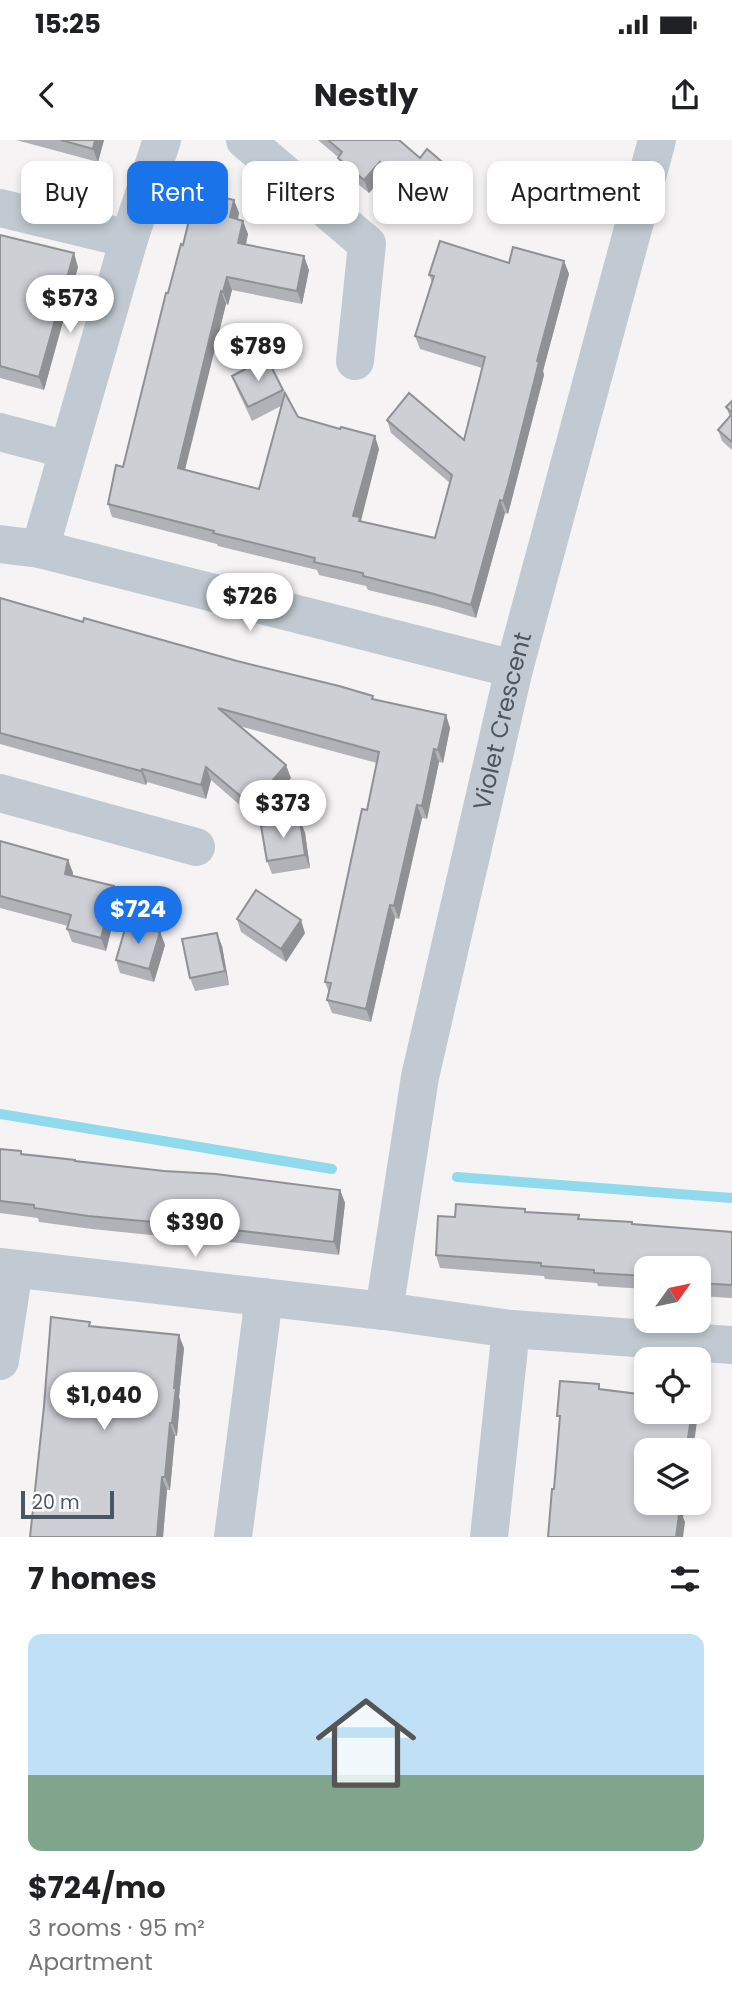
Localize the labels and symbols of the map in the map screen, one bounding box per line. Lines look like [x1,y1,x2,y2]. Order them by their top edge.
pin: $573 [29,276,111,335]
pin: $789 [217,324,299,383]
pin: $726 [209,574,291,633]
street label: Violet Crescent [465,628,539,813]
pin: $373 [242,780,324,840]
pin: $724 [97,886,179,946]
pin: $390 [154,1200,236,1259]
north arrow [634,1256,710,1334]
pin: $1,040 [47,1372,161,1432]
scale bar [21,1488,114,1520]

